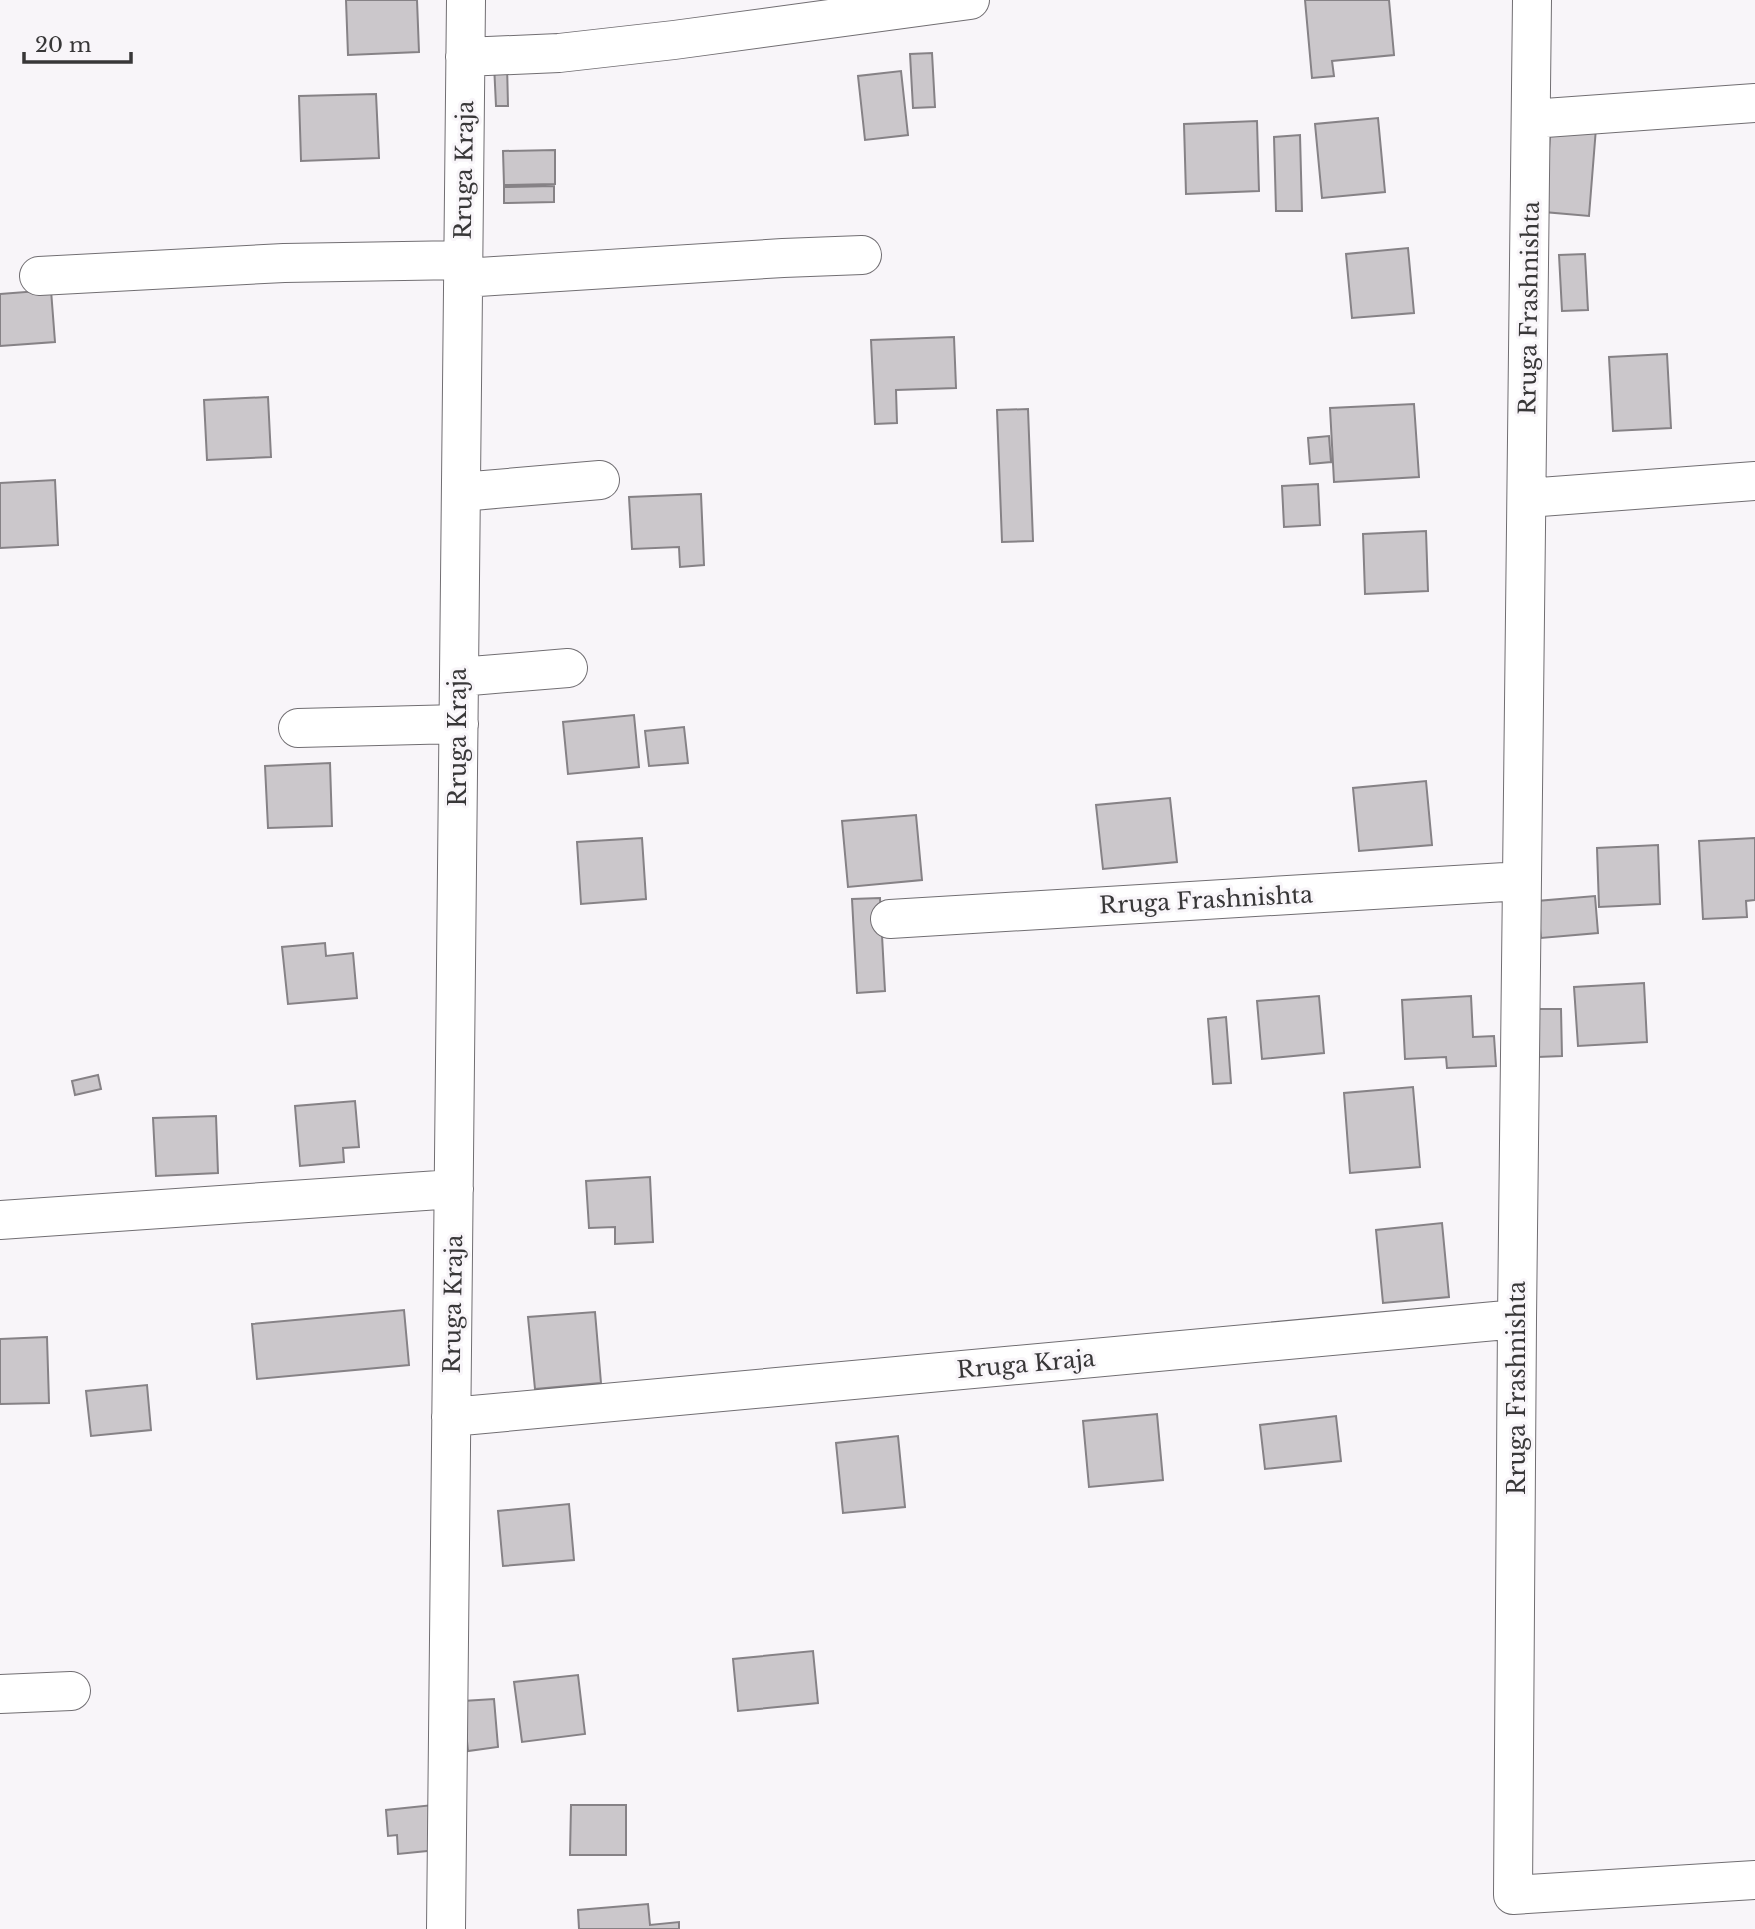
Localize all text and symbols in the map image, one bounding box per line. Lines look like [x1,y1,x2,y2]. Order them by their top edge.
scale bar [24,21,131,65]
text: 20 m [35,32,92,58]
street label: Rruga Kraja [449,100,479,240]
street label: Rruga Frashnishta [1513,201,1545,415]
street label: Rruga Kraja [444,667,472,806]
street label: Rruga Frashnishta [1098,880,1314,920]
street label: Rruga Kraja [438,1234,468,1374]
street label: Rruga Frashnishta [1503,1281,1531,1495]
street label: Rruga Kraja [956,1344,1097,1384]

